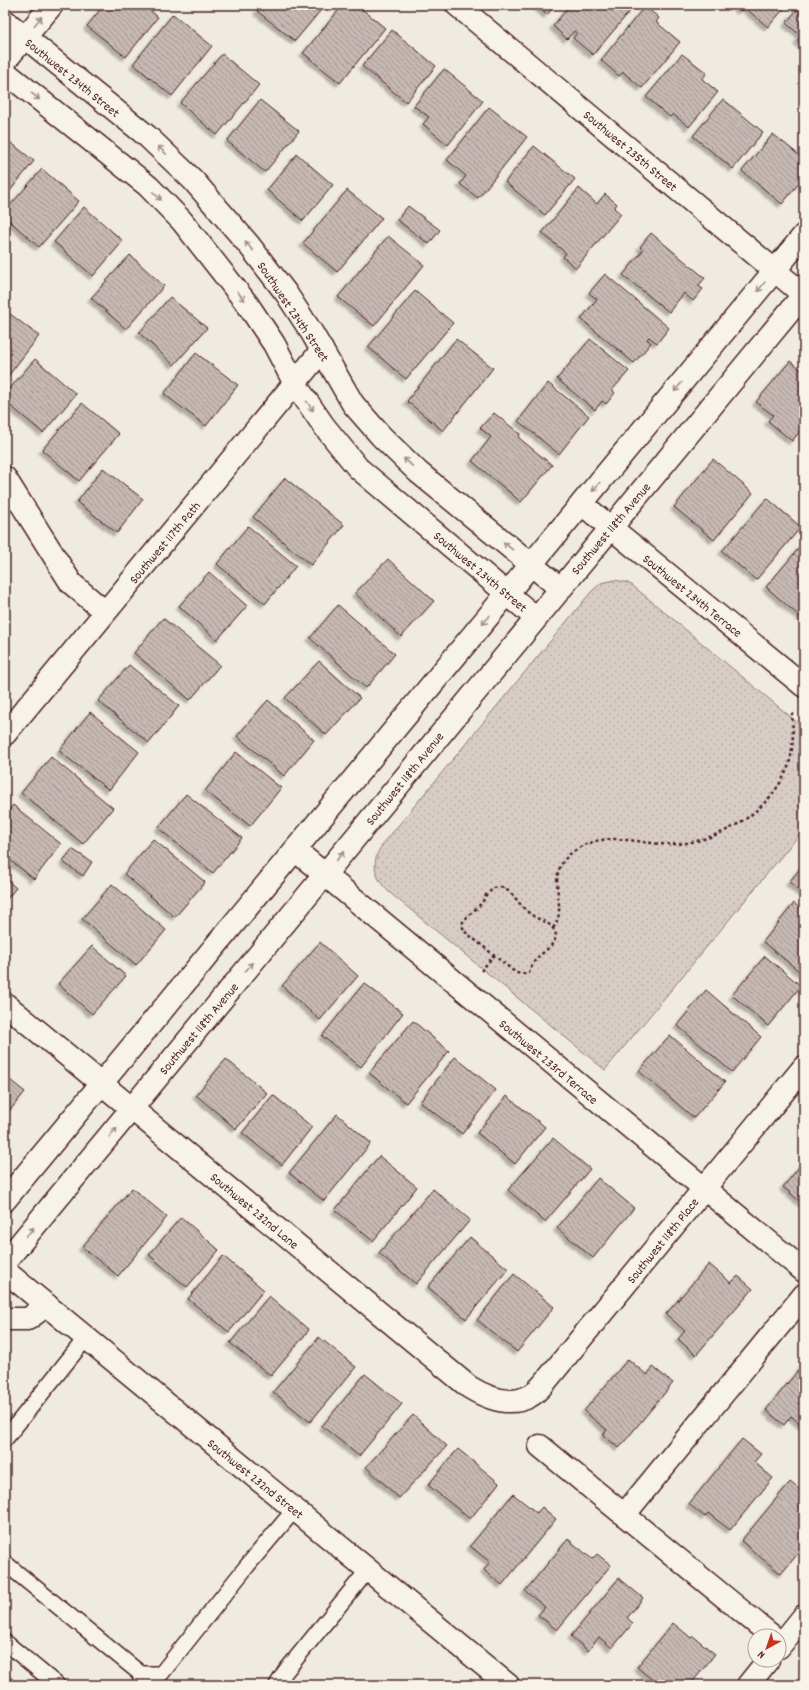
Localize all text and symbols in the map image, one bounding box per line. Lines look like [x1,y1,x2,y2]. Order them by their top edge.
one-way arrow [34,16,43,27]
street label: Southwest 234th Street [20,35,123,123]
one-way arrow [30,92,41,101]
street label: Southwest 235th Street [578,107,681,197]
one-way arrow [157,145,167,155]
one-way arrow [153,191,162,201]
one-way arrow [245,240,254,251]
street label: Southwest 234th Street [251,258,333,367]
one-way arrow [757,281,766,292]
one-way arrow [237,290,246,301]
one-way arrow [674,382,683,393]
one-way arrow [306,400,314,411]
one-way arrow [403,458,413,467]
street label: Southwest 118th Avenue [568,479,656,580]
one-way arrow [591,482,600,493]
street label: Southwest 117th Path [126,498,206,589]
street label: Southwest 234th Street [428,528,531,618]
one-way arrow [503,541,514,550]
street label: Southwest 234th Terrace [637,551,746,643]
one-way arrow [481,614,490,625]
street label: Southwest 118th Avenue [362,729,450,830]
one-way arrow [336,850,345,861]
one-way arrow [244,961,253,972]
street label: Southwest 118th Avenue [156,979,244,1080]
street label: Southwest 233rd Terrace [494,1016,601,1110]
one-way arrow [108,1126,117,1137]
street label: Southwest 232nd Lane [205,1169,302,1255]
street label: Southwest 118th Place [623,1194,705,1289]
one-way arrow [25,1227,34,1237]
street label: Southwest 232nd Street [202,1435,307,1525]
north arrow [747,1628,787,1668]
text: N [754,1646,769,1662]

